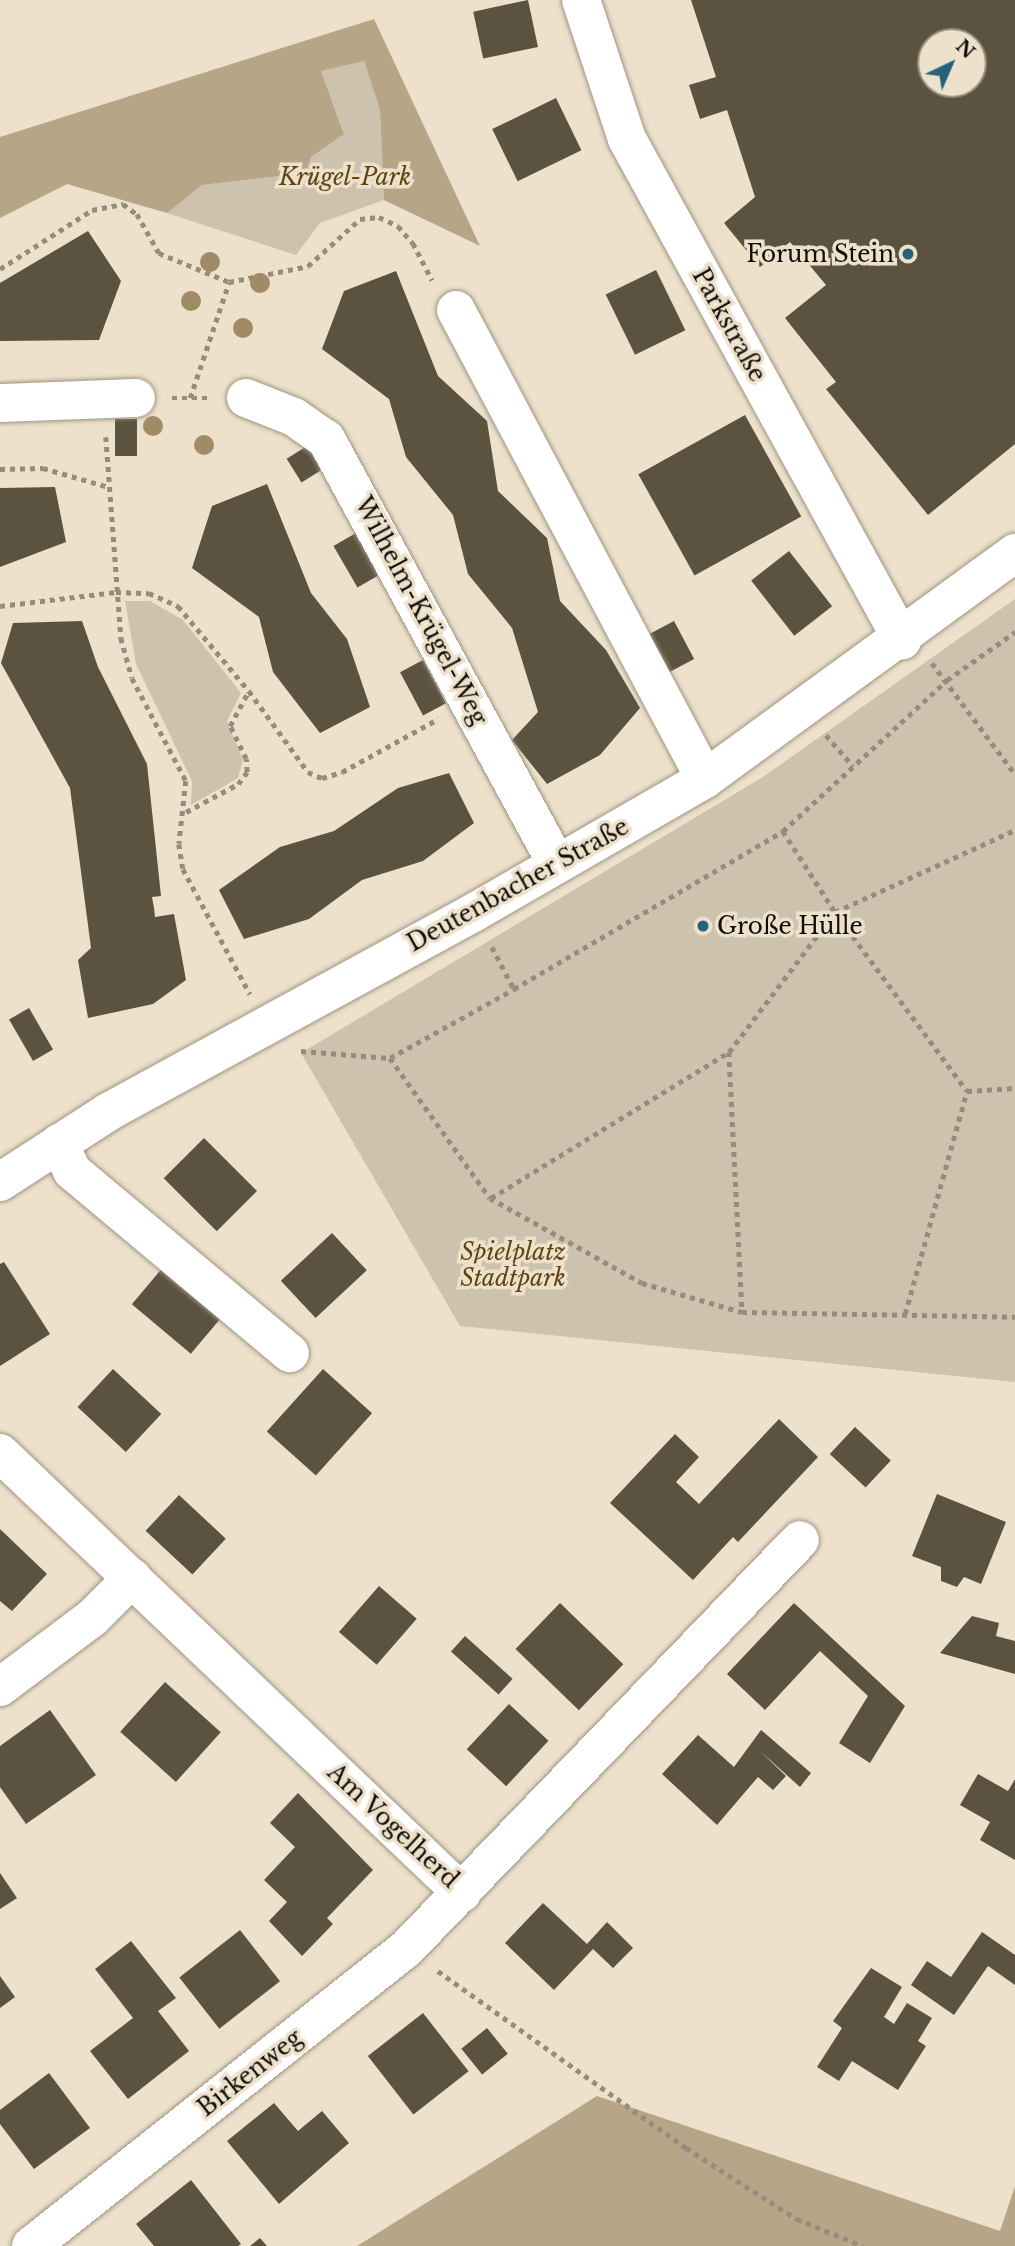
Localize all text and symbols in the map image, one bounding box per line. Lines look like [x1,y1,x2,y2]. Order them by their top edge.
north arrow [917,28,987,98]
text: N [951,34,980,63]
park label: Krügel-Park [279,163,411,191]
place label: Forum Stein [747,240,894,268]
marker: Forum Stein [900,246,916,262]
street label: Parkstraße [687,264,771,386]
street label: Wilhelm-Krügel-Weg [349,492,493,730]
street label: Deutenbacher Straße [402,812,634,958]
place label: Große Hülle [717,912,863,940]
marker: Große Hülle [695,918,711,934]
park label: Spielplatz Stadtpark [460,1238,566,1292]
street label: Am Vogelherd [322,1758,464,1894]
street label: Birkenweg [192,2024,308,2122]

